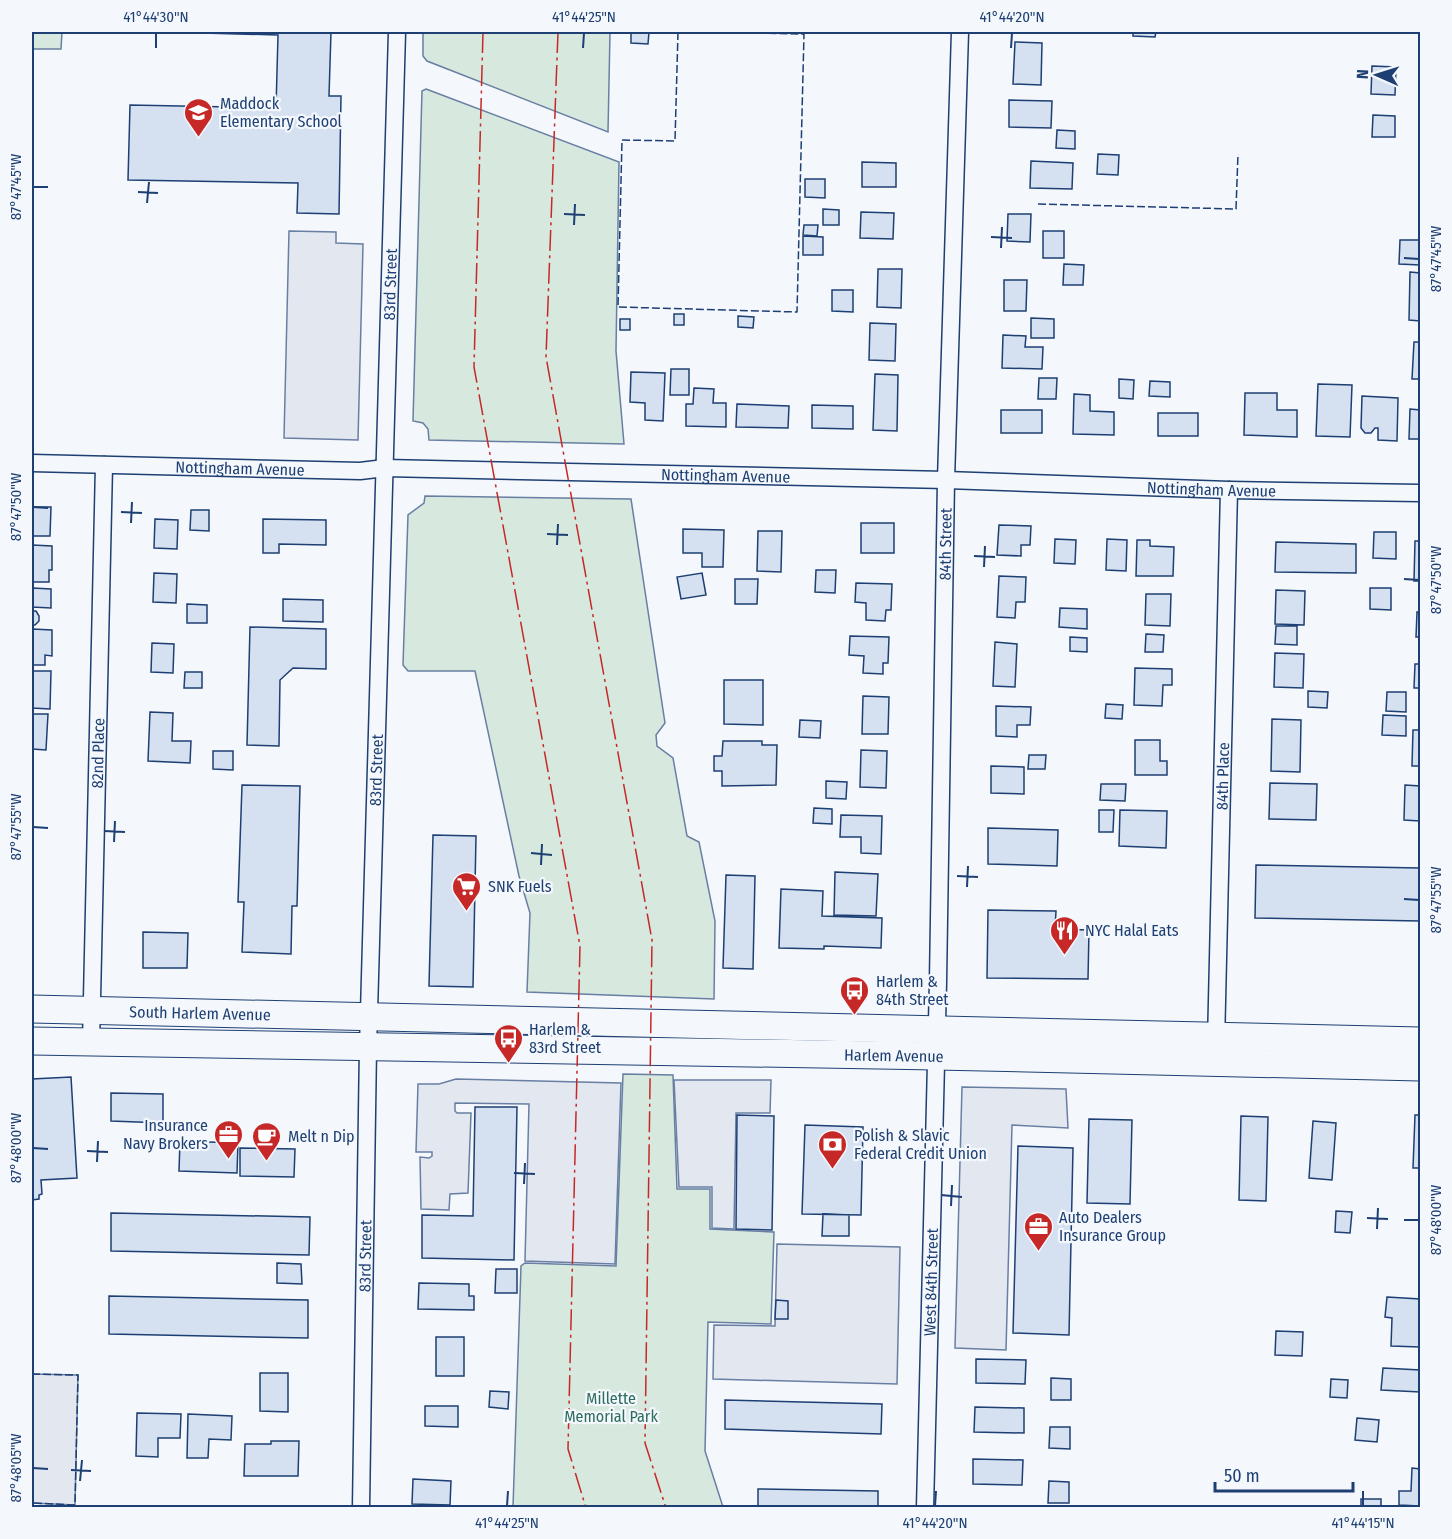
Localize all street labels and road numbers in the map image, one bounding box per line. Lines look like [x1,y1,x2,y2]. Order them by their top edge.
street label: 83rd Street [380,247,401,321]
street label: Nottingham Avenue [175,458,305,480]
street label: Nottingham Avenue [661,465,790,487]
street label: Nottingham Avenue [1147,478,1276,501]
street label: 84th Street [935,507,956,581]
street label: 82nd Place [88,718,108,788]
street label: 83rd Street [366,733,387,806]
street label: 84th Place [1212,742,1233,810]
street label: South Harlem Avenue [129,1002,271,1025]
street label: Harlem Avenue [844,1045,944,1066]
street label: 83rd Street [355,1219,375,1292]
street label: West 84th Street [920,1227,942,1336]

